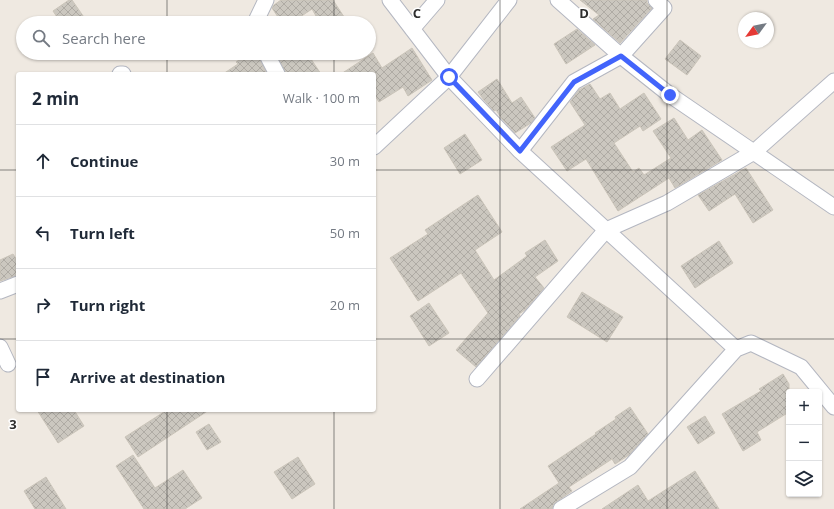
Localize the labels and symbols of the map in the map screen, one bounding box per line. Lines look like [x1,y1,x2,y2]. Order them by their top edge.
text: C [413,4,421,22]
text: D [579,4,589,22]
north arrow [738,12,774,48]
route start [440,68,458,86]
route end [661,86,679,104]
text: 3 [9,415,17,433]

